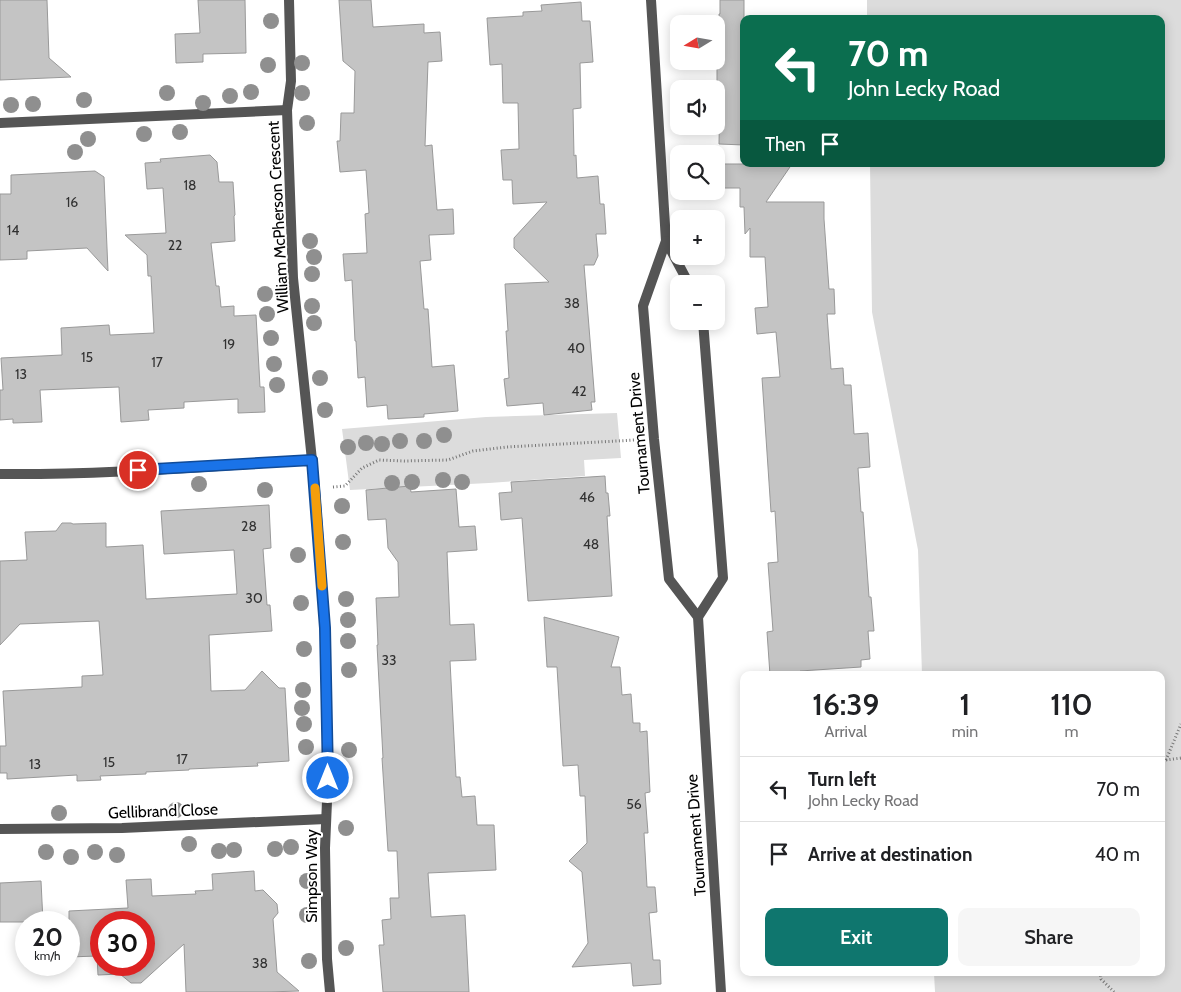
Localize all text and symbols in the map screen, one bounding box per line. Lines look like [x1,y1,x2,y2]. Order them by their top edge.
north arrow [670,15,725,70]
map controls [670,15,725,330]
text: 70 m [848,32,929,75]
icon: left [765,35,830,100]
text: John Lecky Road [848,75,1000,102]
button: sound [670,80,725,135]
street label: William McPherson Crescent [263,120,293,314]
icon: arrive [816,130,844,158]
text: Then [765,133,806,156]
button: search [670,145,725,200]
house number: 18 [183,176,197,194]
house number: 16 [66,193,78,211]
button: + [670,210,725,265]
house number: 14 [7,221,19,239]
house number: 22 [168,236,182,254]
button: − [670,275,725,330]
house number: 38 [564,294,580,312]
house number: 19 [223,335,235,353]
house number: 40 [567,339,585,357]
house number: 15 [81,348,93,366]
house number: 17 [151,353,163,371]
house number: 13 [15,365,27,383]
street label: Tournament Drive [624,371,654,495]
house number: 42 [571,382,587,400]
pin [117,449,159,491]
icon: arrive [124,456,152,484]
house number: 46 [579,488,595,506]
house number: 28 [241,517,257,535]
house number: 48 [583,535,599,553]
house number: 30 [245,589,263,607]
house number: 33 [381,651,397,669]
text: 16:39 [812,686,879,723]
text: 1 [960,686,970,723]
text: 110 [1050,686,1093,723]
text: Arrival [825,722,867,741]
text: min [952,722,978,741]
text: m [1064,722,1079,741]
house number: 17 [176,750,188,768]
position arrow [301,751,353,803]
house number: 15 [103,753,115,771]
house number: 13 [29,755,41,773]
text: Turn left [808,768,876,791]
street label: Tournament Drive [682,773,710,897]
icon: left [765,775,793,803]
text: 70 m [1096,778,1140,801]
text: John Lecky Road [808,791,919,810]
house number: 56 [626,795,642,813]
street label: Gellibrand Close [108,800,218,822]
street label: Simpson Way [302,829,321,923]
icon: arrive [765,840,793,868]
text: Arrive at destination [808,843,972,866]
text: 40 m [1095,843,1140,866]
button: Exit [765,908,948,966]
button: Share [958,908,1140,966]
speed limit sign: 30 [90,911,155,976]
text: 20 [32,922,63,952]
text: km/h [34,948,61,963]
house number: 38 [252,954,268,972]

